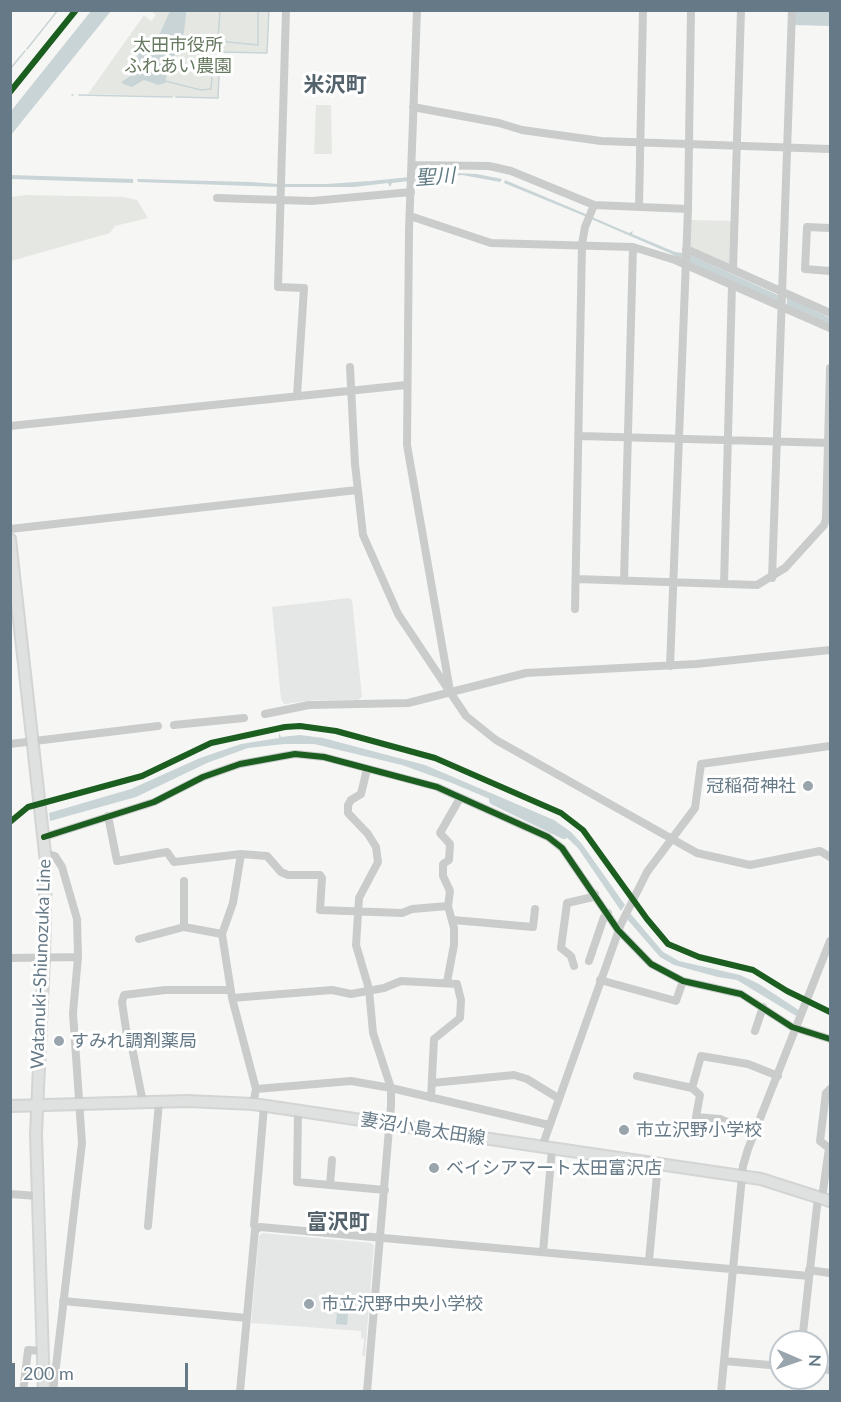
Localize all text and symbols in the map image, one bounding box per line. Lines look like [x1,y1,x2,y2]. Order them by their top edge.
park label: 太田市役所 ふれあい農園 [124,34,232,76]
district label: 米沢町 [304,72,366,98]
water label: 聖川 [414,164,456,190]
place label: 冠稲荷神社 [706,775,796,797]
marker: 冠稲荷神社 [801,779,815,793]
street label: Watanuki-Shiunozuka Line [27,859,55,1069]
place label: すみれ調剤薬局 [71,1030,197,1052]
marker: すみれ調剤薬局 [52,1034,66,1048]
street label: 妻沼小島太田線 [359,1108,487,1150]
place label: 市立沢野小学校 [636,1119,762,1141]
marker: 市立沢野小学校 [617,1123,631,1137]
place label: ベイシアマート太田富沢店 [446,1157,662,1179]
marker: ベイシアマート太田富沢店 [427,1161,441,1175]
district label: 富沢町 [307,1209,369,1235]
place label: 市立沢野中央小学校 [321,1293,483,1315]
marker: 市立沢野中央小学校 [302,1297,316,1311]
north arrow [769,1330,829,1390]
scale bar [15,1351,190,1389]
text: N [806,1354,825,1367]
text: 200 m [23,1362,74,1384]

